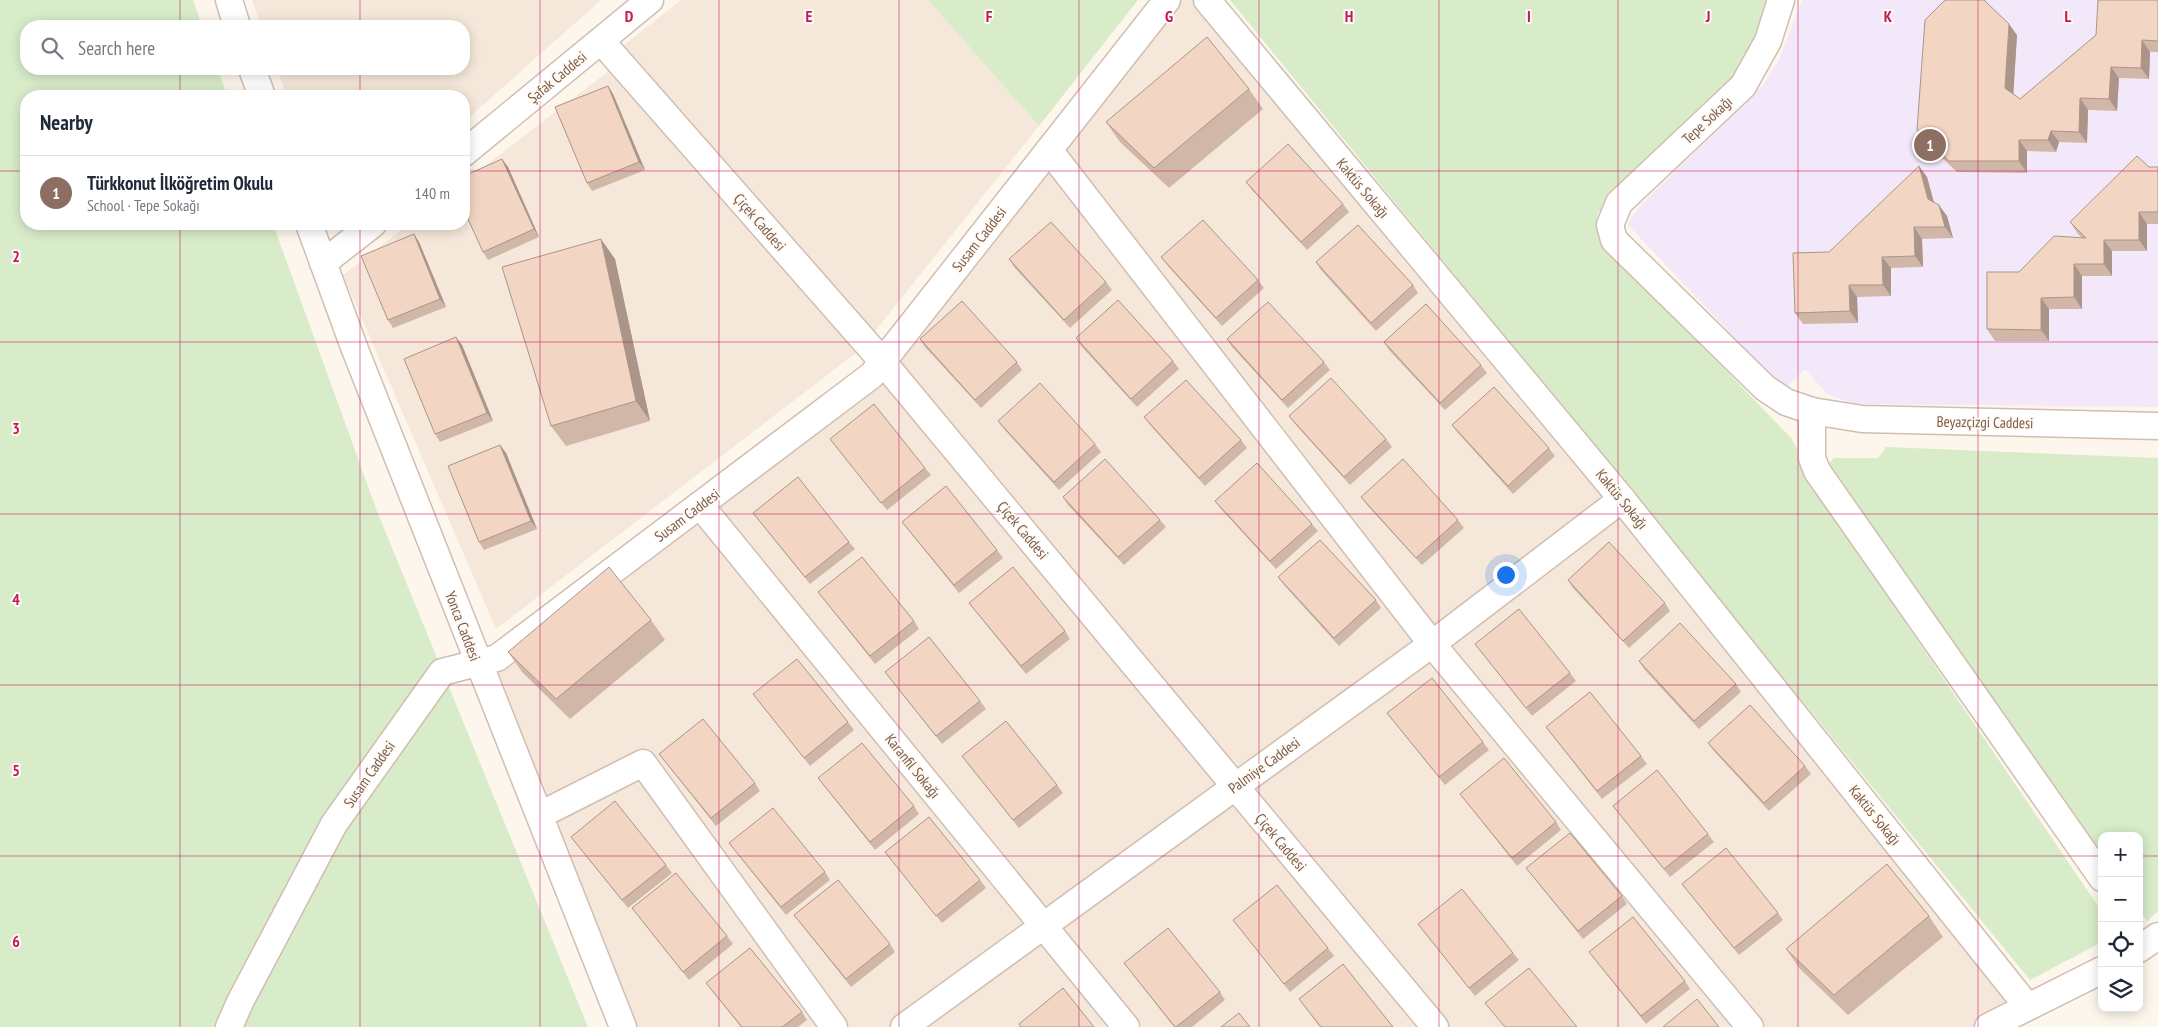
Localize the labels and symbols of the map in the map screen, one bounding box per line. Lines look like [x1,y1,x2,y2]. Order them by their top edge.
text: D [625,6,634,26]
text: E [806,6,813,26]
text: F [986,6,993,26]
text: G [1165,6,1173,26]
text: H [1345,6,1353,26]
text: I [1527,6,1531,26]
text: J [1705,6,1710,26]
text: K [1884,6,1893,26]
text: L [2065,6,2072,26]
street label: Şafak Caddesi [524,47,590,107]
street label: Tepe Sokağı [1678,92,1736,148]
pin: 1 [1914,126,1946,164]
street label: Kaktüs Sokağı [1333,154,1393,222]
street label: Çiçek Caddesi [730,189,790,255]
street label: Susam Caddesi [948,203,1010,275]
text: 2 [12,246,20,266]
street label: Beyazçizgi Caddesi [1936,412,2034,432]
text: 3 [12,418,20,438]
street label: Kaktüs Sokağı [1592,465,1652,533]
street label: Susam Caddesi [650,484,724,546]
street label: Çiçek Caddesi [993,497,1053,563]
your location [1493,562,1519,588]
street label: Yonca Caddesi [441,588,485,664]
text: 4 [12,589,20,609]
street label: Karanfil Sokağı [881,730,945,802]
street label: Palmiye Caddesi [1224,733,1304,797]
street label: Susam Caddesi [339,737,399,811]
text: 5 [12,760,20,780]
street label: Kaktüs Sokağı [1845,781,1905,849]
street label: Çiçek Caddesi [1251,809,1311,875]
text: 6 [12,931,20,951]

